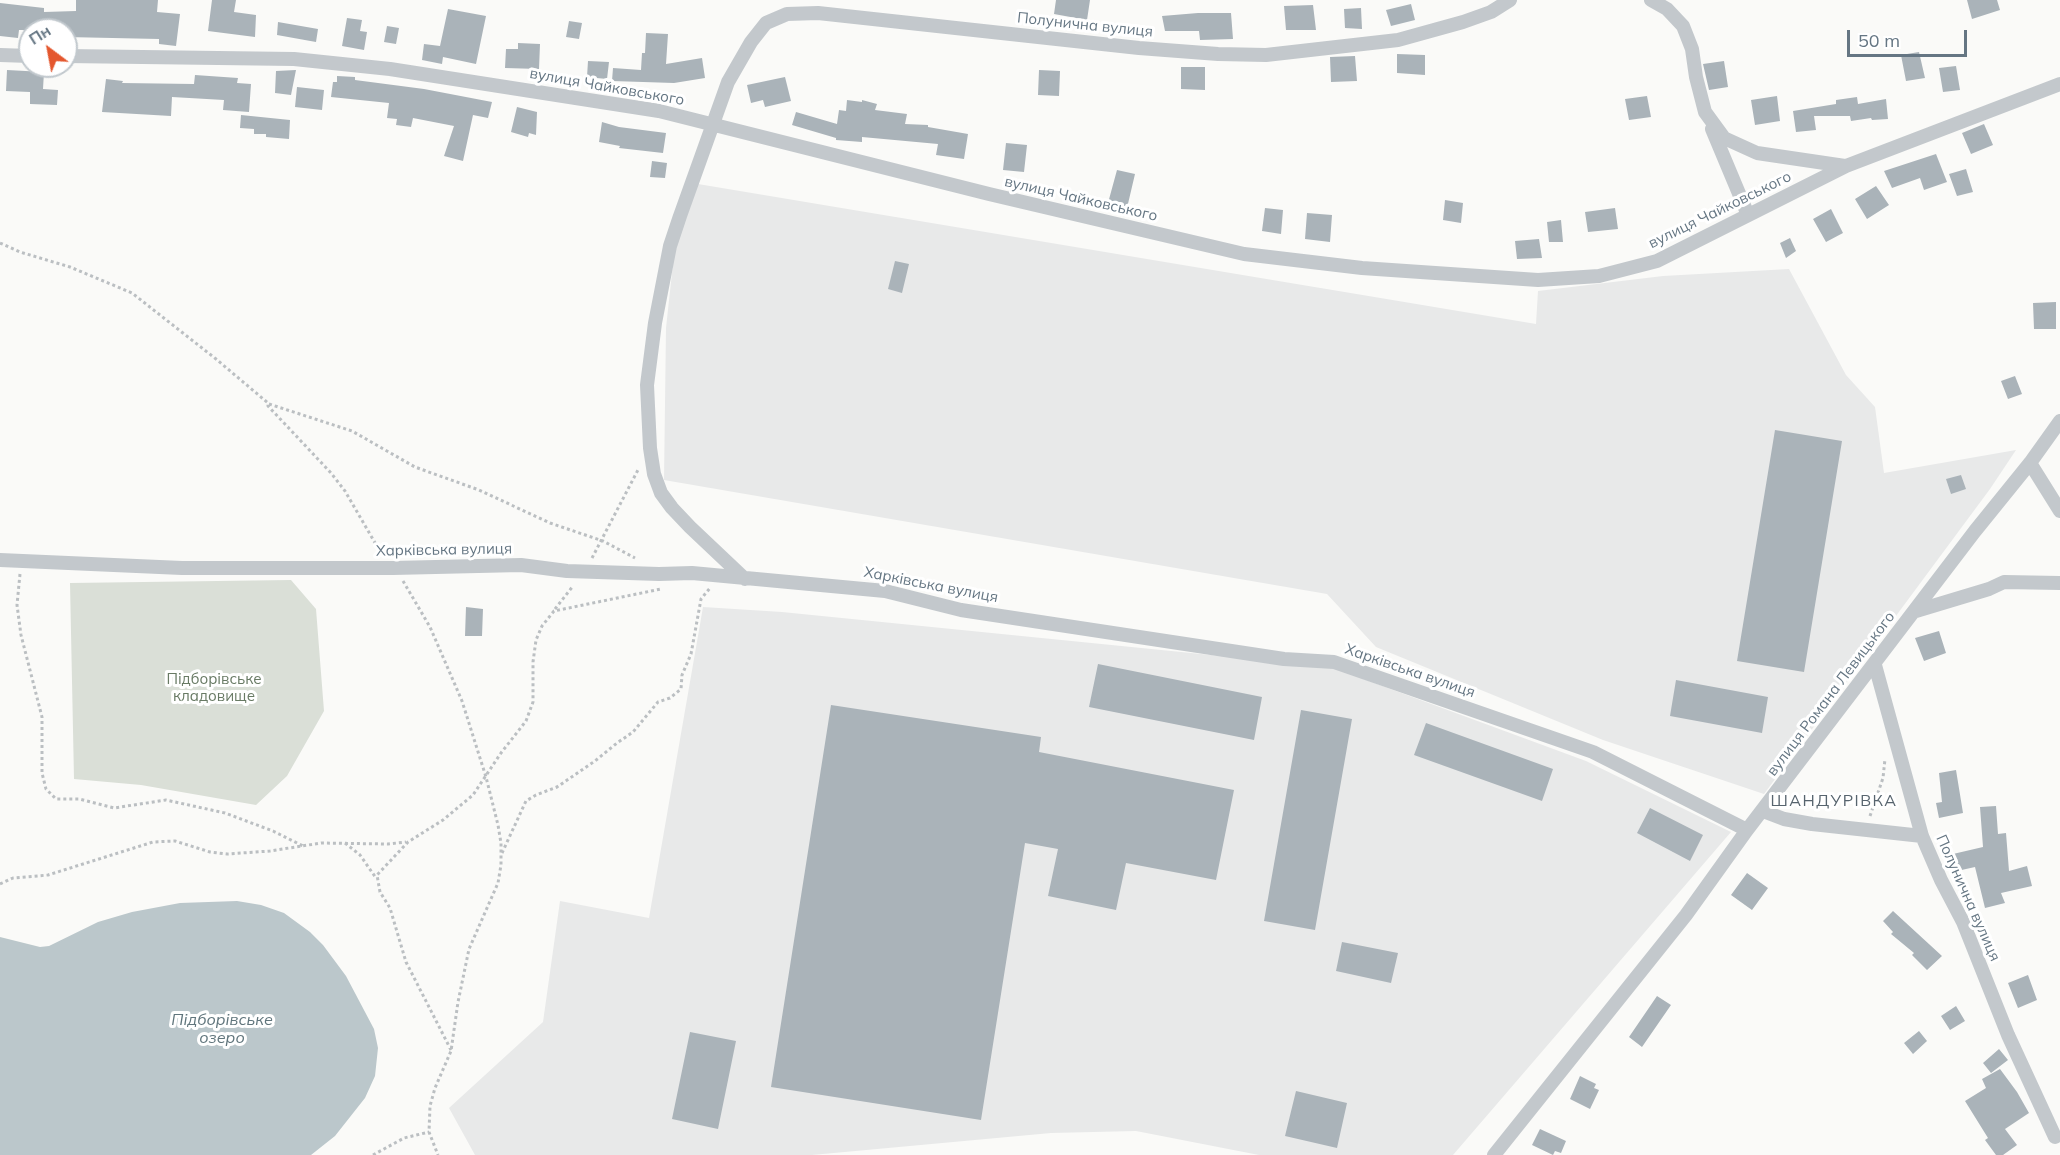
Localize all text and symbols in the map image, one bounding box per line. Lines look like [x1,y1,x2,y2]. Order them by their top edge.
street label: Полунична вулиця [1016,9,1154,41]
north arrow [18,18,78,78]
scale bar [1850,18,1970,56]
text: Пн [25,20,54,49]
text: 50 m [1858,29,1900,52]
street label: вулиця Чайковського [528,65,686,109]
street label: вулиця Чайковського [1646,168,1794,252]
street label: вулиця Чайковського [1003,173,1159,225]
street label: Харківська вулиця [376,540,512,560]
street label: Харківська вулиця [862,563,1000,607]
street label: вулиця Романа Левицького [1763,608,1899,780]
street label: Харківська вулиця [1343,640,1477,702]
park label: Підборівське кладовище [166,670,262,705]
district label: ШАНДУРІВКА [1770,791,1898,811]
street label: Полунична вулиця [1932,832,2004,964]
water label: Підборівське озеро [171,1010,273,1048]

